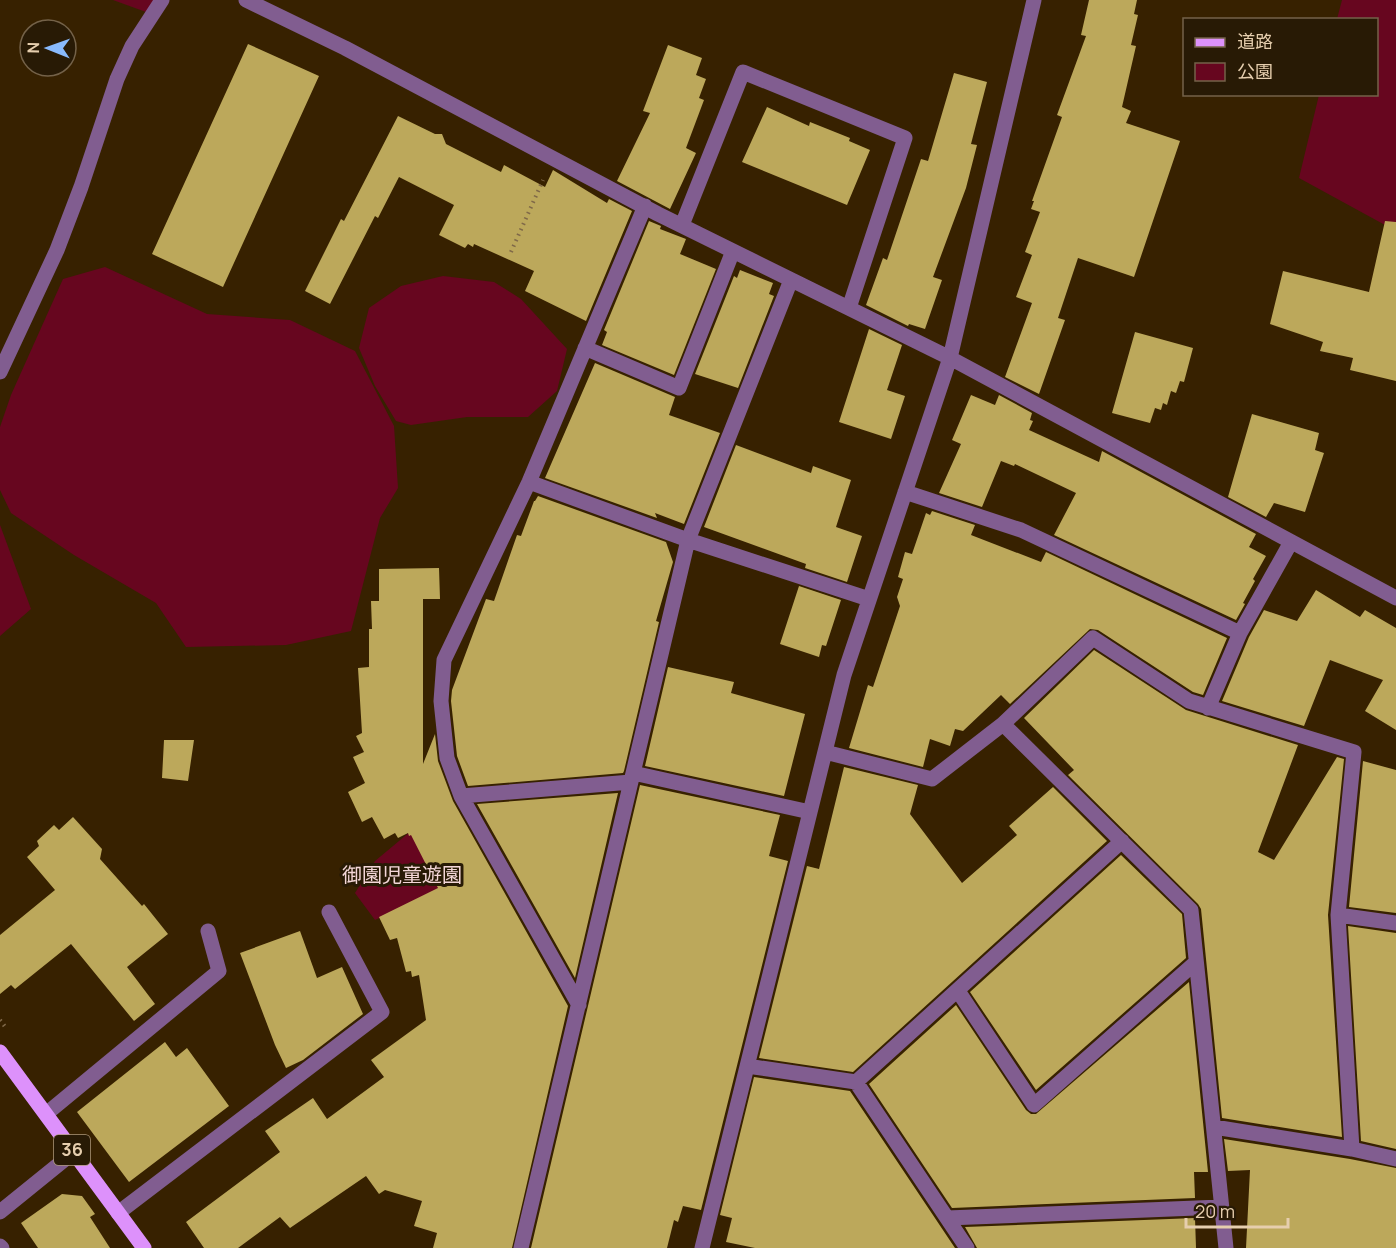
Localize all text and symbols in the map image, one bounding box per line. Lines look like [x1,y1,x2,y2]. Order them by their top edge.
north arrow [18,18,78,78]
legend [1183,18,1378,96]
text: 道路 [1237,29,1273,53]
text: N [22,42,44,54]
text: 公園 [1237,59,1273,83]
park label: 御園児童遊園 [342,861,462,888]
road number: 36 [54,1135,90,1165]
scale bar [1186,1191,1288,1229]
text: 20 m [1195,1199,1235,1223]

